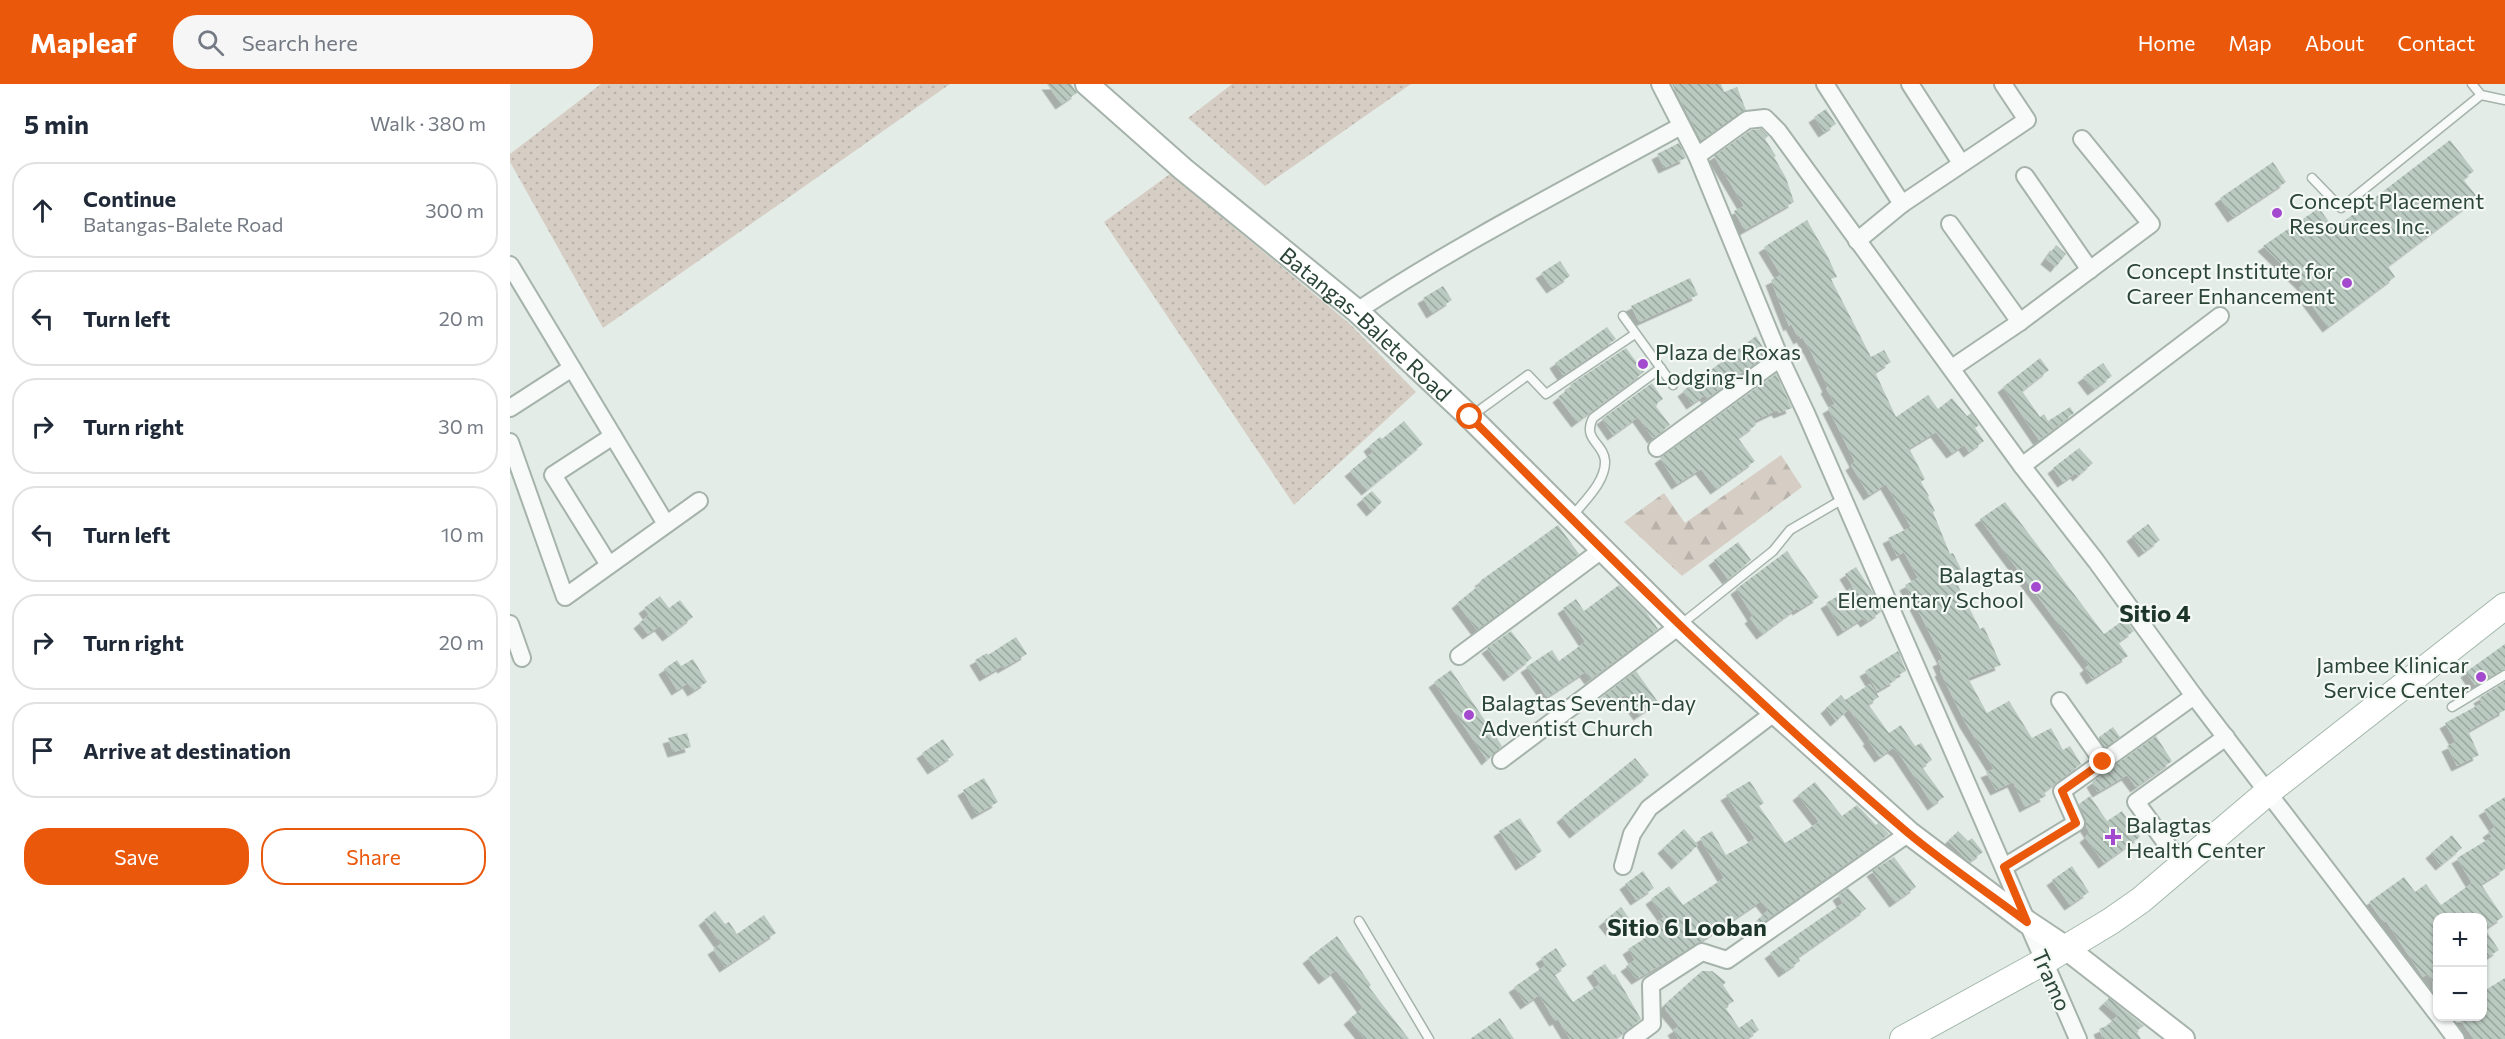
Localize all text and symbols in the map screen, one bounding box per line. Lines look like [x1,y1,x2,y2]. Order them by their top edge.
search box [173,15,593,69]
text: Mapleaf [30,25,137,59]
icon: search [194,26,227,59]
text: Search here [242,29,358,56]
text: Home [2138,30,2195,55]
text: Map [2228,30,2272,55]
text: About [2305,30,2364,55]
text: Contact [2397,30,2475,55]
text: 5 min [24,108,89,139]
text: Walk · 380 m [370,111,486,135]
text: Continue [83,185,176,212]
place label: Concept Placement Resources Inc. [2289,187,2484,239]
icon: ahead [26,194,59,227]
text: 300 m [425,198,484,222]
marker: Concept Placement Resources Inc. [2270,206,2284,220]
text: Batangas-Balete Road [83,212,283,236]
street label: Batangas-Balete Road [1275,240,1458,407]
place label: Concept Institute for Career Enhancement [2126,257,2335,309]
marker: Concept Institute for Career Enhancement [2340,276,2354,290]
icon: left [26,302,59,335]
text: Turn left [83,305,170,332]
text: 20 m [439,306,484,330]
place label: Plaza de Roxas Lodging-In [1655,338,1801,390]
marker: Plaza de Roxas Lodging-In [1636,357,1650,371]
route start [1456,403,1482,429]
icon: right [26,410,59,443]
text: Turn right [83,413,184,440]
text: 30 m [438,414,484,438]
icon: left [26,518,59,551]
text: Turn left [83,521,170,548]
text: 10 m [441,522,484,546]
place label: Balagtas Elementary School [1837,561,2024,613]
marker: Balagtas Elementary School [2029,580,2043,594]
district label: Sitio 4 [2119,598,2191,627]
icon: right [26,626,59,659]
text: Turn right [83,629,184,656]
text: 20 m [439,630,484,654]
place label: Jambee Klinicar Service Center [2316,651,2469,703]
marker: Jambee Klinicar Service Center [2474,670,2488,684]
place label: Balagtas Seventh-day Adventist Church [1481,689,1696,741]
marker: Balagtas Seventh-day Adventist Church [1462,708,1476,722]
icon: arrive [26,734,59,767]
text: Arrive at destination [83,737,291,764]
route end [2089,748,2115,774]
place label: Balagtas Health Center [2126,811,2266,863]
button: Save [24,828,249,885]
button: Share [261,828,486,885]
marker: Balagtas Health Center [2104,828,2122,846]
district label: Sitio 6 Looban [1607,912,1767,941]
map controls [2433,913,2487,1021]
button: + [2433,913,2487,967]
street label: Tramo [2027,945,2077,1015]
button: − [2433,967,2487,1021]

